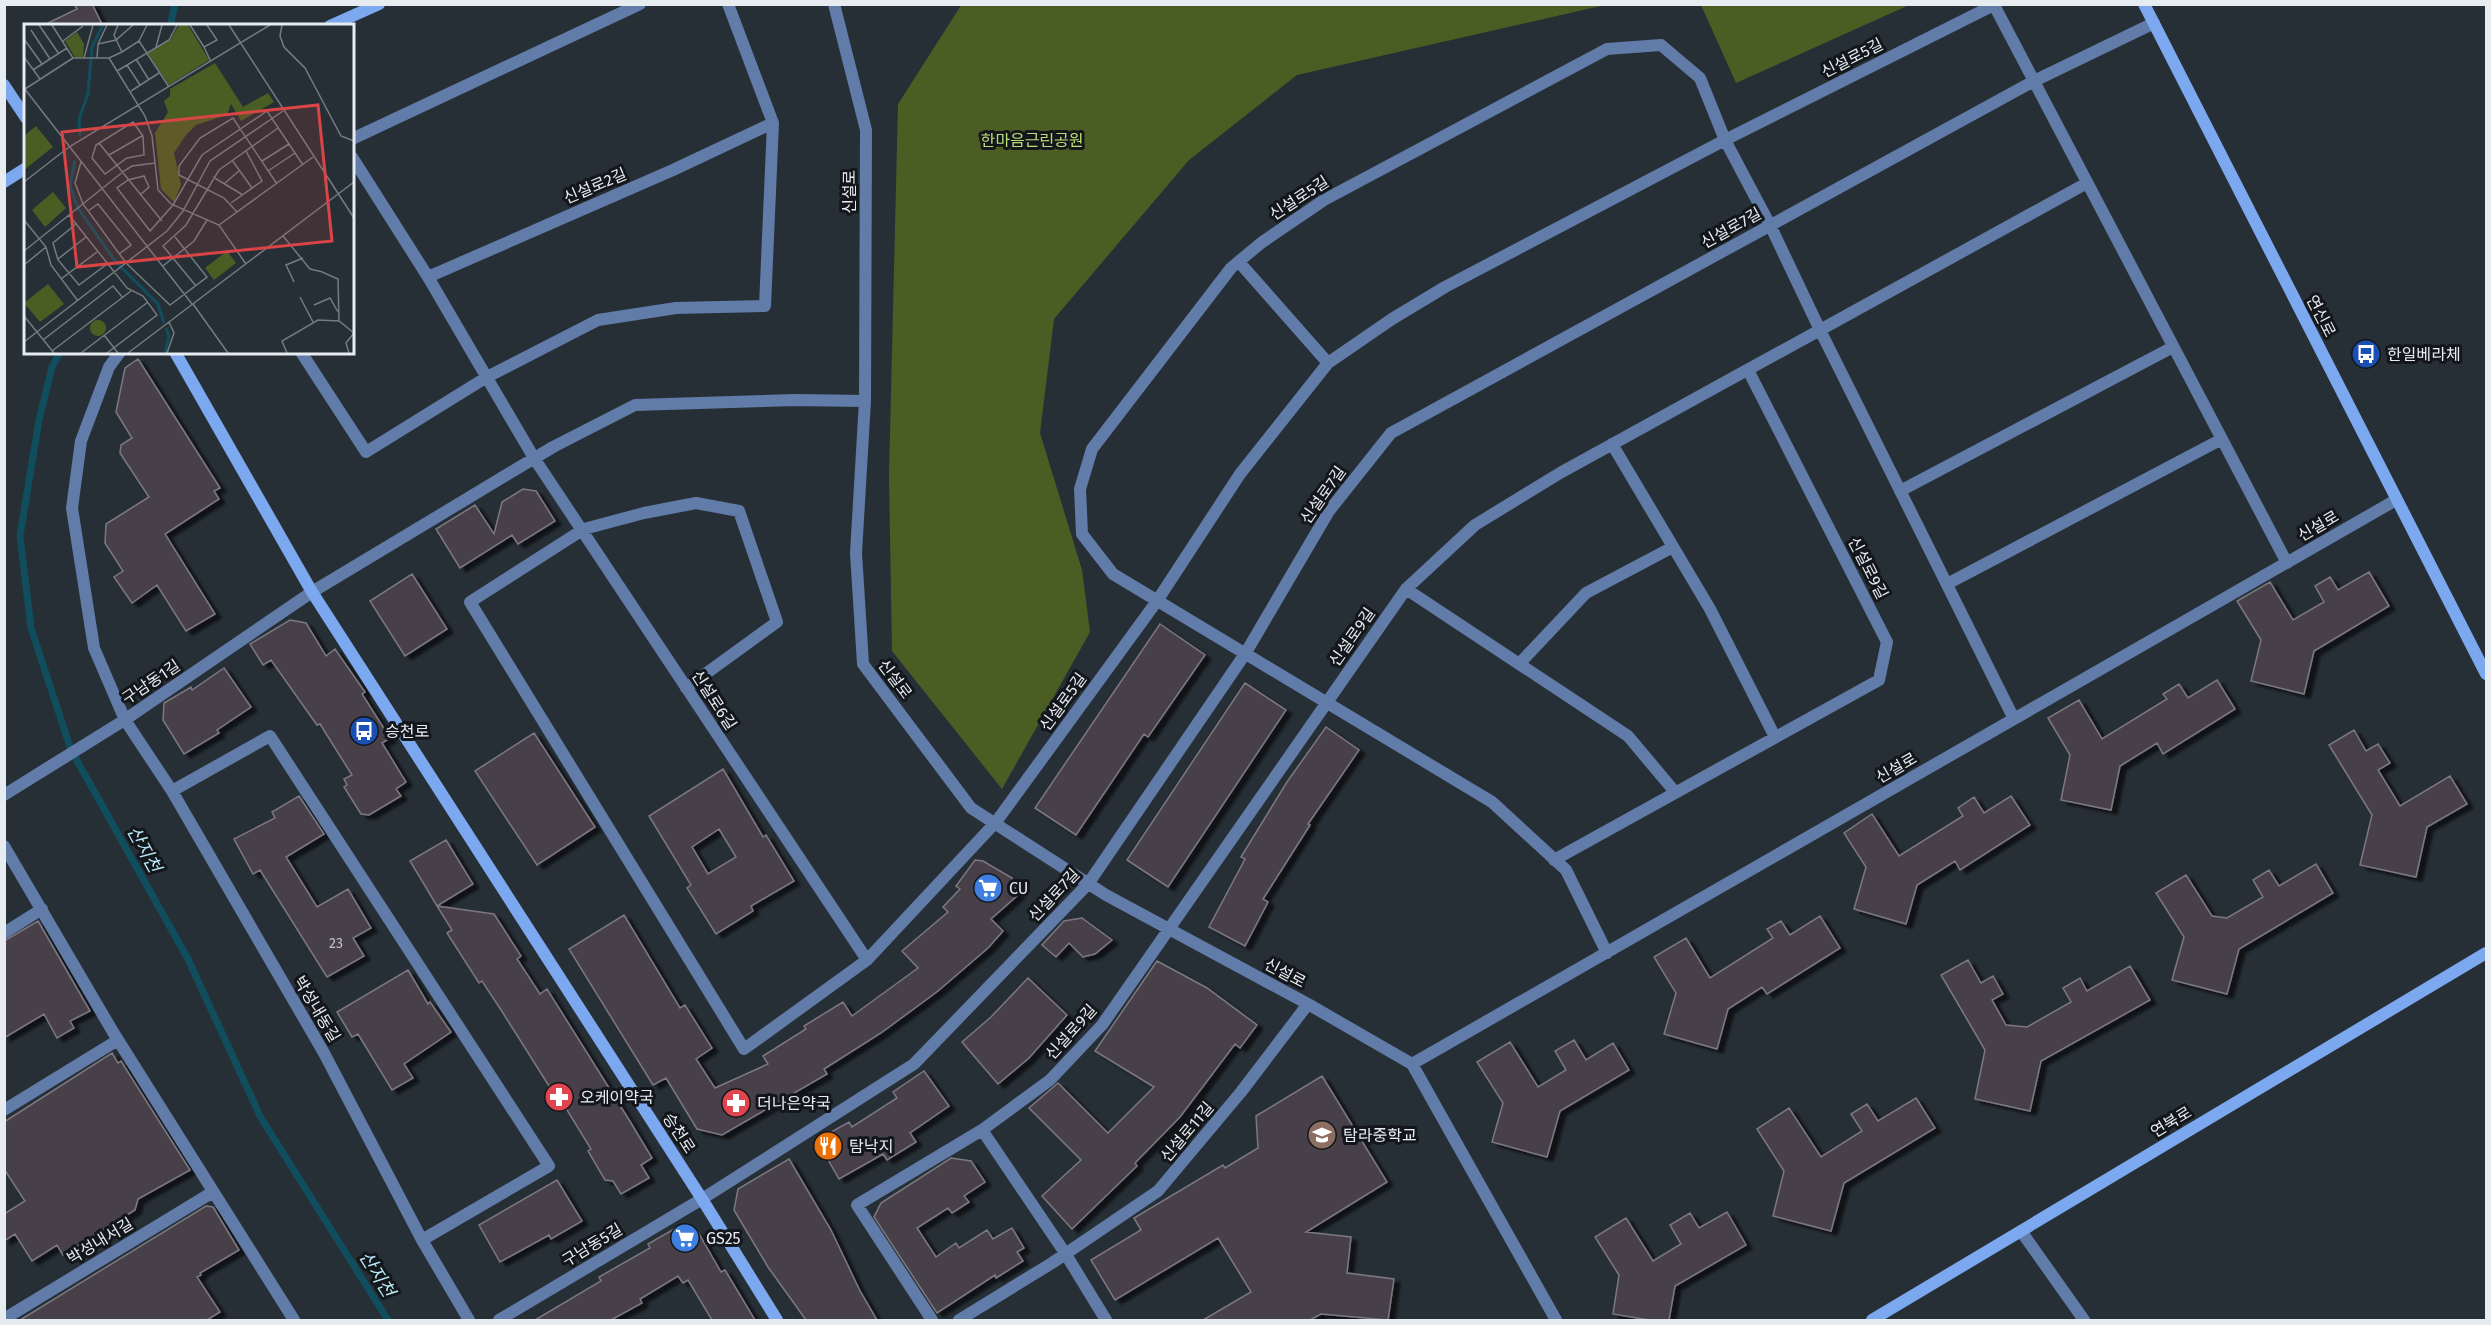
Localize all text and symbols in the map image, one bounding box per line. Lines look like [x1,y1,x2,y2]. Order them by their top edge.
inset map [24,24,354,354]
street label: 신설로5길 [1818,34,1886,82]
park label: 한마음근린공원 [980,131,1084,150]
street label: 신설로2길 [561,164,629,208]
street label: 신설로 [840,170,859,214]
street label: 신설로5길 [1266,172,1332,224]
street label: 신설로7길 [1698,204,1764,252]
street label: 연신로 [2303,292,2340,340]
bus stop icon: 한일베라체 [2350,338,2382,370]
place label: 한일베라체 [2387,345,2461,364]
street label: 신설로7길 [1296,463,1350,527]
street label: 신설로 [2294,507,2342,545]
street label: 신설로9길 [1844,534,1892,602]
street label: 신설로9길 [1325,604,1379,670]
street label: 구남동1길 [118,656,184,708]
street label: 신설로 [874,656,916,703]
street label: 신설로6길 [688,667,740,733]
street label: 신설로5길 [1036,669,1090,735]
bus stop icon: 승천로 [348,715,380,747]
place label: 승천로 [385,722,429,741]
street label: 신설로 [1872,749,1920,787]
water label: 산지천 [122,822,167,878]
street label: 신설로7길 [1025,864,1083,926]
supermarket icon: CU [972,872,1004,904]
place label: CU [1009,879,1028,898]
house number: 23 [329,935,343,952]
street label: 신설로 [1261,954,1309,992]
street label: 박성내동길 [290,973,344,1045]
street label: 신설로9길 [1041,1001,1101,1063]
pharmacy icon: 오케이약국 [543,1081,575,1113]
pharmacy icon: 더나은약국 [720,1087,752,1119]
place label: 오케이약국 [580,1088,654,1107]
place label: 더나은약국 [757,1094,831,1113]
street label: 신설로11길 [1156,1098,1218,1166]
street label: 연북로 [2147,1102,2195,1142]
street label: 승천로 [659,1109,699,1157]
school or university icon: 탐라중학교 [1306,1119,1338,1151]
place label: 탐라중학교 [1343,1126,1417,1145]
restaurant icon: 탐낙지 [812,1130,844,1162]
place label: 탐낙지 [849,1137,893,1156]
street label: 박성내서길 [64,1214,136,1268]
street label: 구남동5길 [558,1220,626,1270]
supermarket icon: GS25 [669,1222,701,1254]
place label: GS25 [706,1229,741,1248]
water label: 산지천 [355,1247,401,1303]

